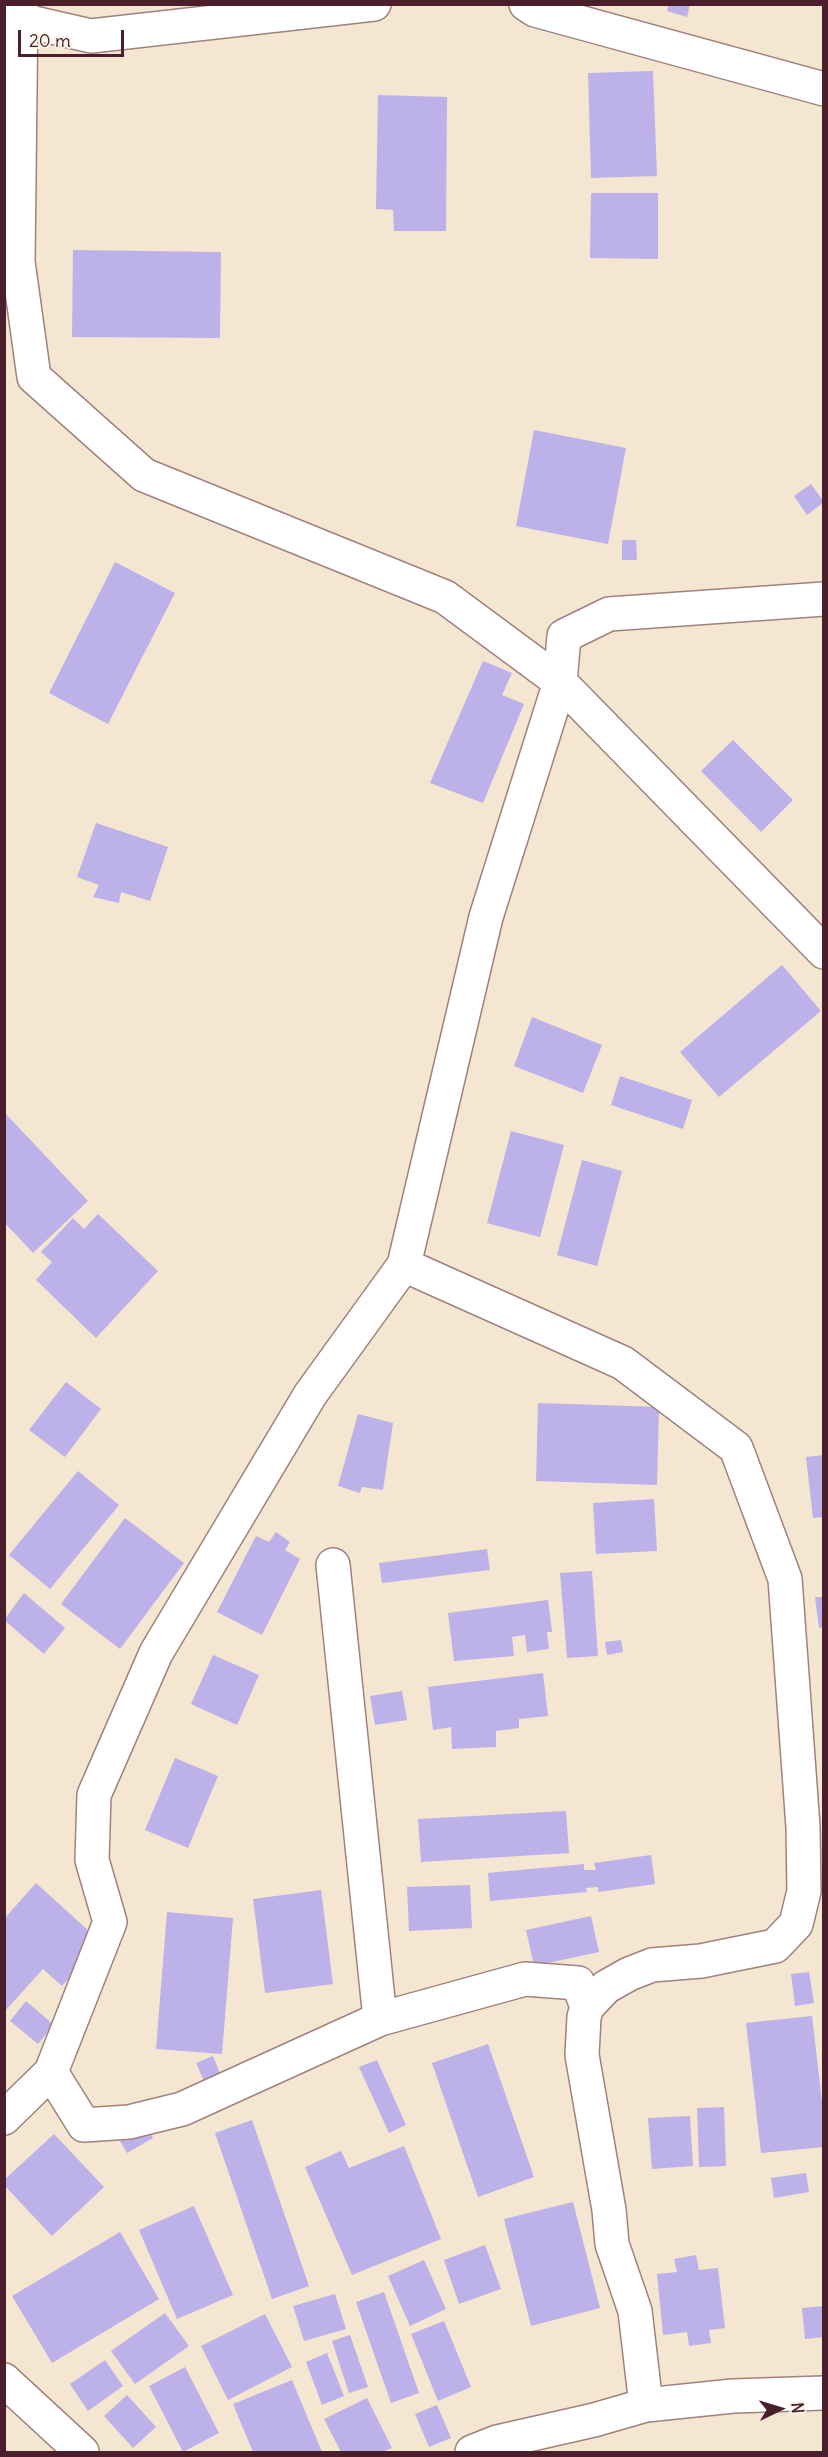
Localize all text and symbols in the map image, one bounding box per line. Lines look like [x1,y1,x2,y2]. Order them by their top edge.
scale bar [21,18,128,56]
text: 20 m [29,29,71,52]
north arrow [750,2379,810,2439]
text: N [788,2402,808,2414]

